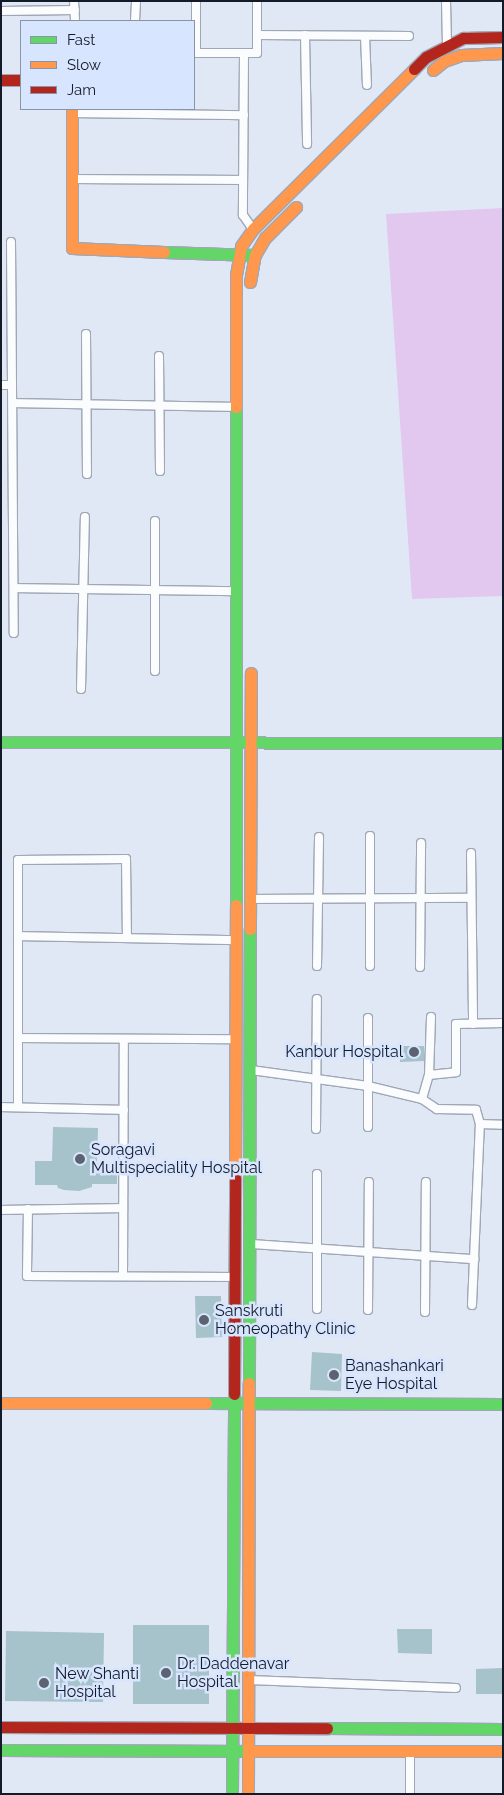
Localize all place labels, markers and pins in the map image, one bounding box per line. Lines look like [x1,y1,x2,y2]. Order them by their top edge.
place label: Kanbur Hospital [285,1042,403,1062]
marker: Kanbur Hospital [407,1045,421,1059]
place label: Soragavi Multispeciality Hospital [91,1140,262,1178]
marker: Soragavi Multispeciality Hospital [73,1152,87,1166]
place label: Sanskruti Homeopathy Clinic [215,1301,356,1339]
marker: Sanskruti Homeopathy Clinic [197,1313,211,1327]
place label: Banashankari Eye Hospital [345,1356,444,1394]
marker: Banashankari Eye Hospital [327,1368,341,1382]
place label: Dr. Daddenavar Hospital [177,1654,289,1692]
place label: New Shanti Hospital [55,1664,139,1702]
marker: Dr. Daddenavar Hospital [159,1666,173,1680]
marker: New Shanti Hospital [37,1676,51,1690]

